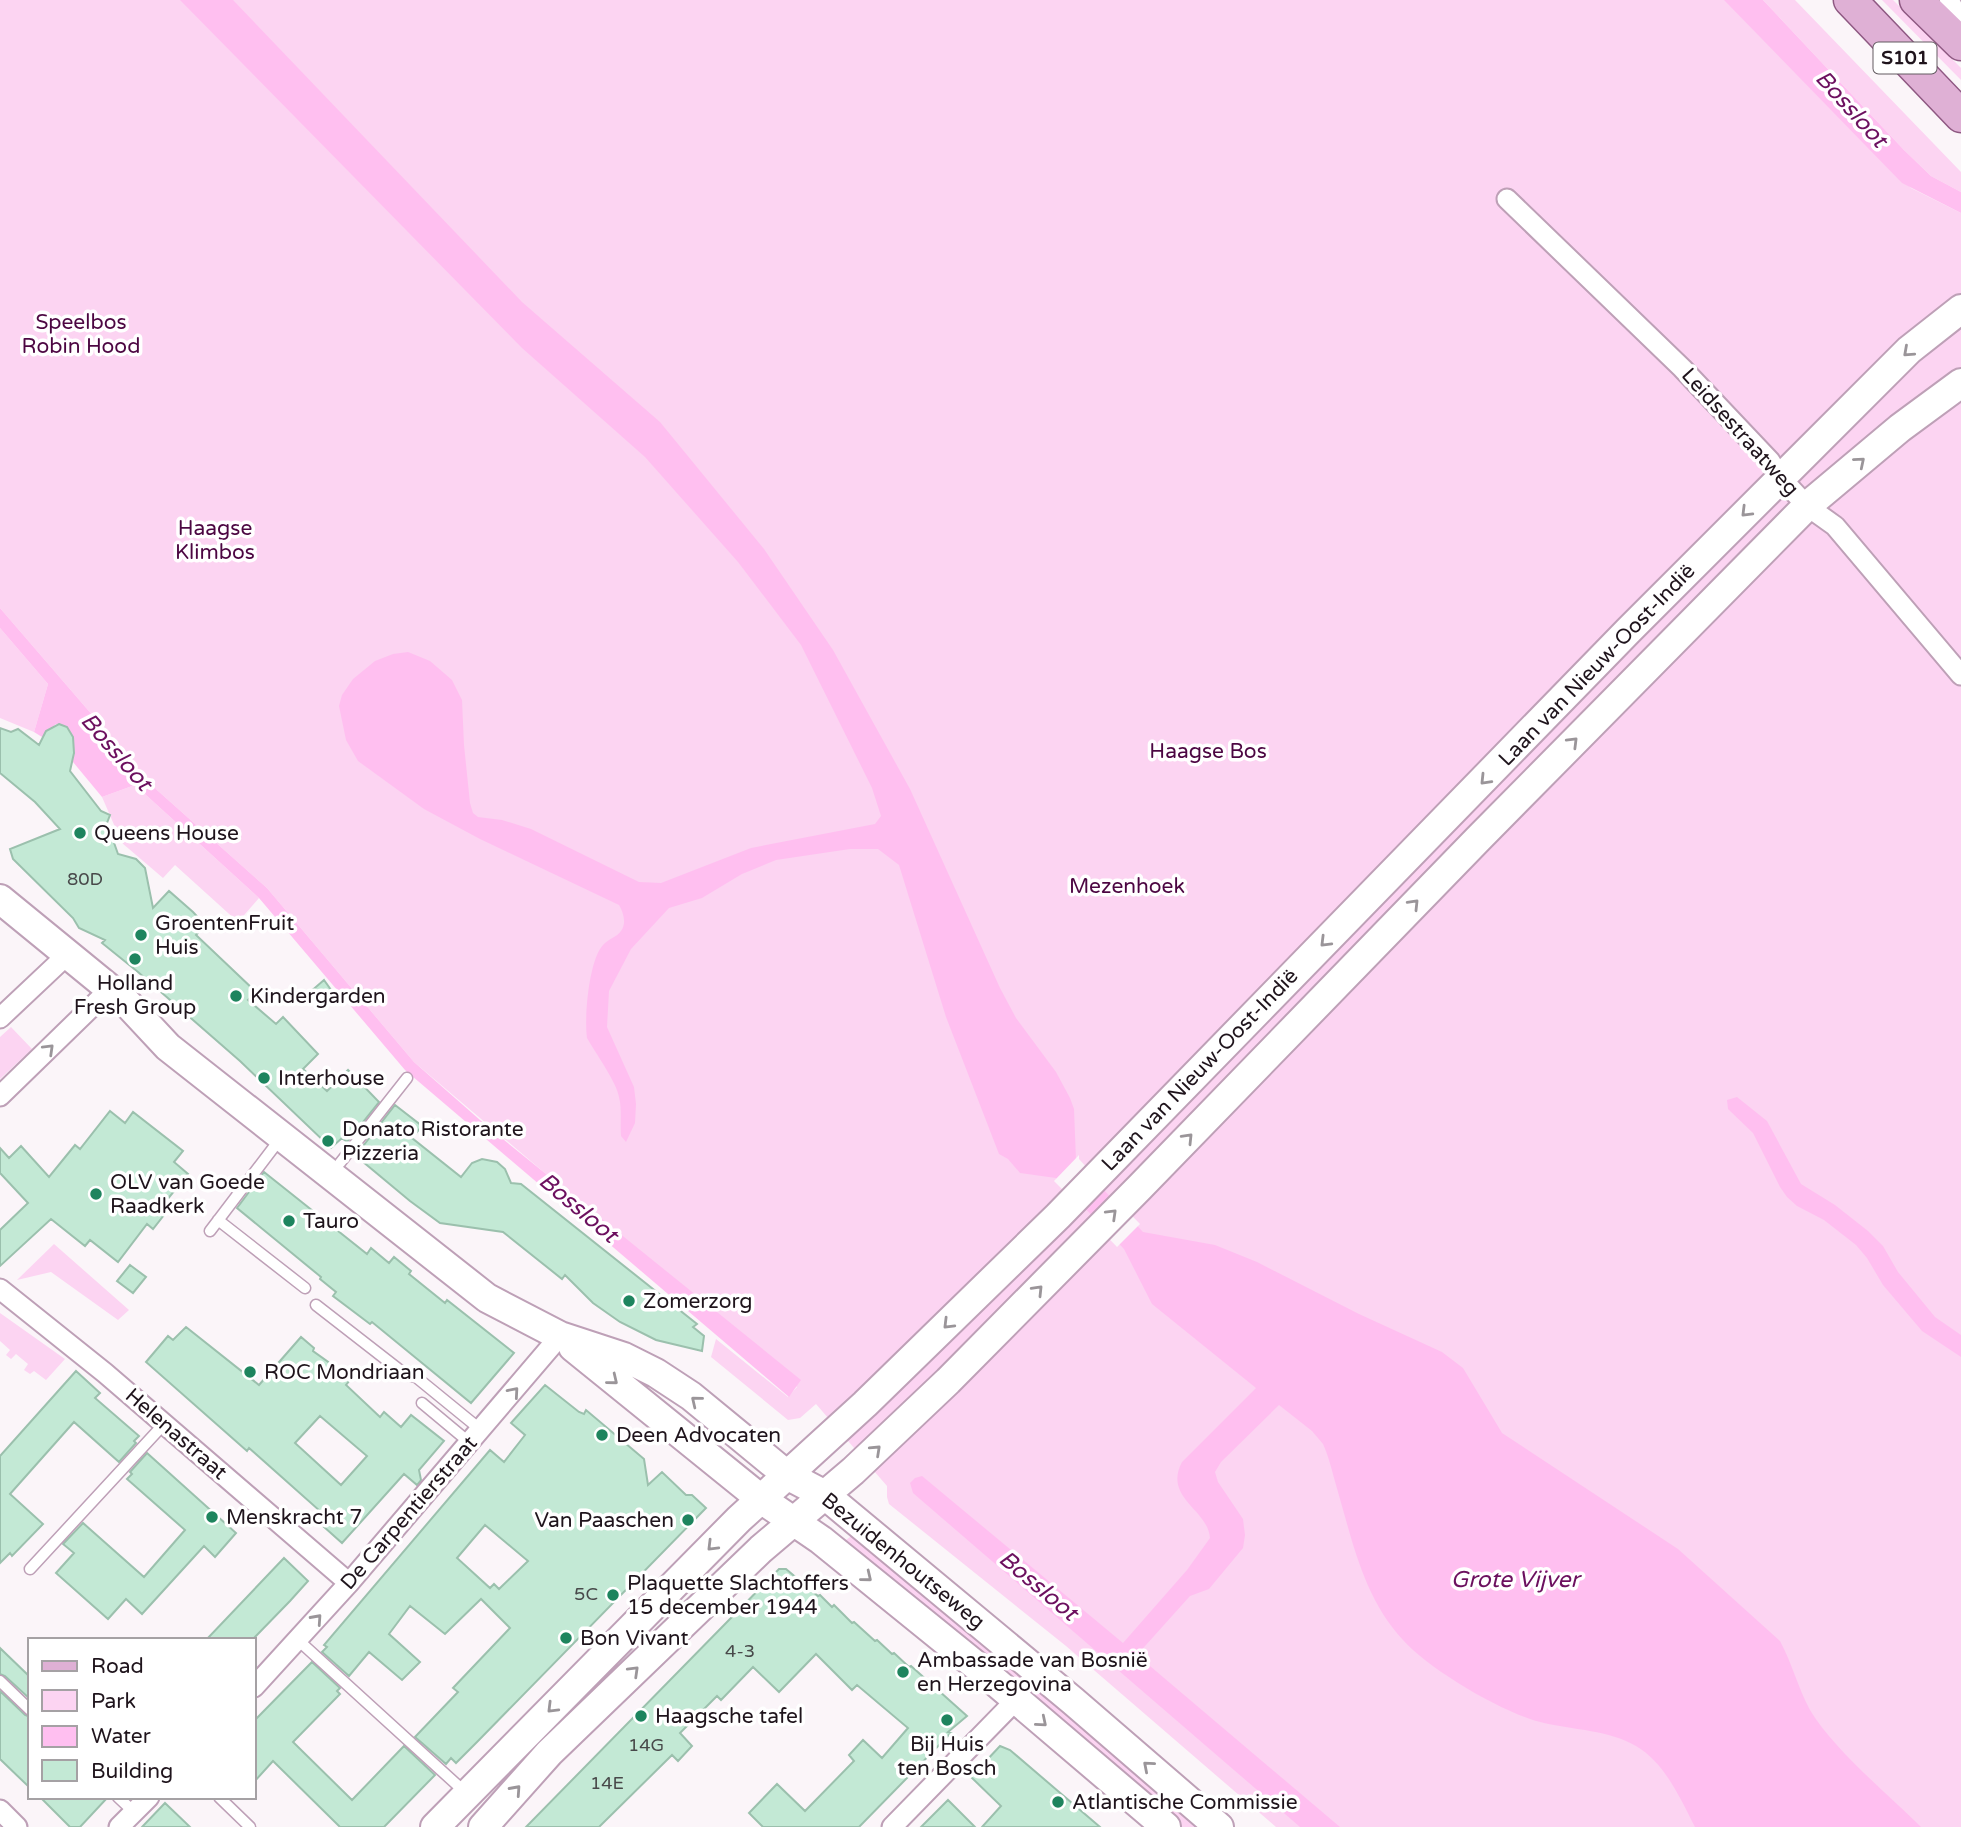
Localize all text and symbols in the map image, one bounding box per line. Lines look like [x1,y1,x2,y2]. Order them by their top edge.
road number: S101 [1874,43,1937,74]
water label: Bossloot [1809,65,1894,155]
park label: Speelbos Robin Hood [22,310,140,359]
one-way arrow [1903,343,1916,356]
street label: Leidsestraatweg [1676,363,1804,501]
one-way arrow [1851,458,1864,470]
one-way arrow [1742,504,1755,517]
park label: Haagse Klimbos [175,516,255,565]
street label: Laan van Nieuw-Oost-Indië [1494,559,1700,771]
water label: Bossloot [75,707,159,798]
one-way arrow [1565,737,1578,750]
park label: Haagse Bos [1149,739,1267,764]
one-way arrow [1480,772,1493,785]
place label: Queens House [94,821,239,846]
marker: Queens House [72,825,88,841]
house number: 80D [67,868,103,890]
park label: Mezenhoek [1069,874,1185,899]
one-way arrow [1406,900,1419,913]
place label: GroentenFruit Huis [155,911,294,960]
marker: GroentenFruit Huis [133,927,149,943]
one-way arrow [1321,934,1334,947]
marker: Holland Fresh Group [127,951,143,967]
street label: Laan van Nieuw-Oost-Indië [1097,964,1303,1176]
place label: Holland Fresh Group [74,971,196,1020]
place label: Kindergarden [250,984,386,1009]
marker: Kindergarden [228,988,244,1004]
one-way arrow [41,1044,54,1057]
place label: Interhouse [278,1066,385,1091]
marker: Interhouse [256,1070,272,1086]
place label: Donato Ristorante Pizzeria [342,1117,524,1166]
marker: Donato Ristorante Pizzeria [320,1133,336,1149]
one-way arrow [1179,1133,1192,1146]
water label: Bossloot [533,1167,625,1250]
place label: OLV van Goede Raadkerk [110,1170,265,1219]
marker: OLV van Goede Raadkerk [88,1186,104,1202]
place label: Tauro [303,1209,359,1234]
one-way arrow [1104,1210,1117,1223]
marker: Tauro [281,1213,297,1229]
one-way arrow [1029,1285,1042,1298]
place label: Zomerzorg [643,1289,753,1314]
marker: Zomerzorg [621,1293,637,1309]
one-way arrow [943,1315,956,1328]
place label: ROC Mondriaan [264,1360,425,1385]
marker: ROC Mondriaan [242,1364,258,1380]
one-way arrow [605,1371,617,1384]
street label: Helenastraat [120,1383,232,1485]
one-way arrow [506,1387,518,1400]
one-way arrow [692,1396,704,1409]
place label: Deen Advocaten [616,1423,781,1448]
marker: Deen Advocaten [594,1427,610,1443]
street label: De Carpentierstraat [335,1431,483,1595]
one-way arrow [868,1445,881,1458]
street label: Bezuidenhoutseweg [816,1488,990,1634]
place label: Menskracht 7 [226,1505,362,1530]
place label: Van Paaschen [535,1508,674,1533]
marker: Menskracht 7 [204,1509,220,1525]
marker: Van Paaschen [680,1512,696,1528]
one-way arrow [707,1537,720,1550]
water label: Bossloot [993,1545,1085,1628]
water label: Grote Vijver [1451,1566,1582,1594]
one-way arrow [859,1569,871,1582]
place label: Plaquette Slachtoffers 15 december 1944 [627,1571,849,1620]
house number: 5C [574,1583,598,1605]
marker: Plaquette Slachtoffers 15 december 1944 [605,1587,621,1603]
one-way arrow [309,1614,321,1627]
place label: Bon Vivant [580,1626,688,1651]
marker: Bon Vivant [558,1630,574,1646]
legend [28,1638,256,1799]
house number: 4-3 [725,1640,755,1662]
place label: Ambassade van Bosnië en Herzegovina [917,1648,1148,1697]
text: Road [91,1654,144,1679]
marker: Ambassade van Bosnië en Herzegovina [895,1664,911,1680]
one-way arrow [625,1667,638,1680]
text: Park [91,1689,136,1714]
one-way arrow [548,1699,561,1712]
place label: Haagsche tafel [655,1704,803,1729]
marker: Haagsche tafel [633,1708,649,1724]
marker: Bij Huis ten Bosch [939,1712,955,1728]
one-way arrow [1034,1714,1047,1726]
text: Water [91,1724,151,1749]
place label: Bij Huis ten Bosch [897,1732,997,1781]
house number: 14G [628,1734,664,1756]
text: Building [91,1759,173,1784]
one-way arrow [1144,1762,1157,1774]
house number: 14E [590,1772,624,1794]
one-way arrow [508,1785,520,1798]
place label: Atlantische Commissie [1072,1790,1298,1815]
marker: Atlantische Commissie [1050,1794,1066,1810]

